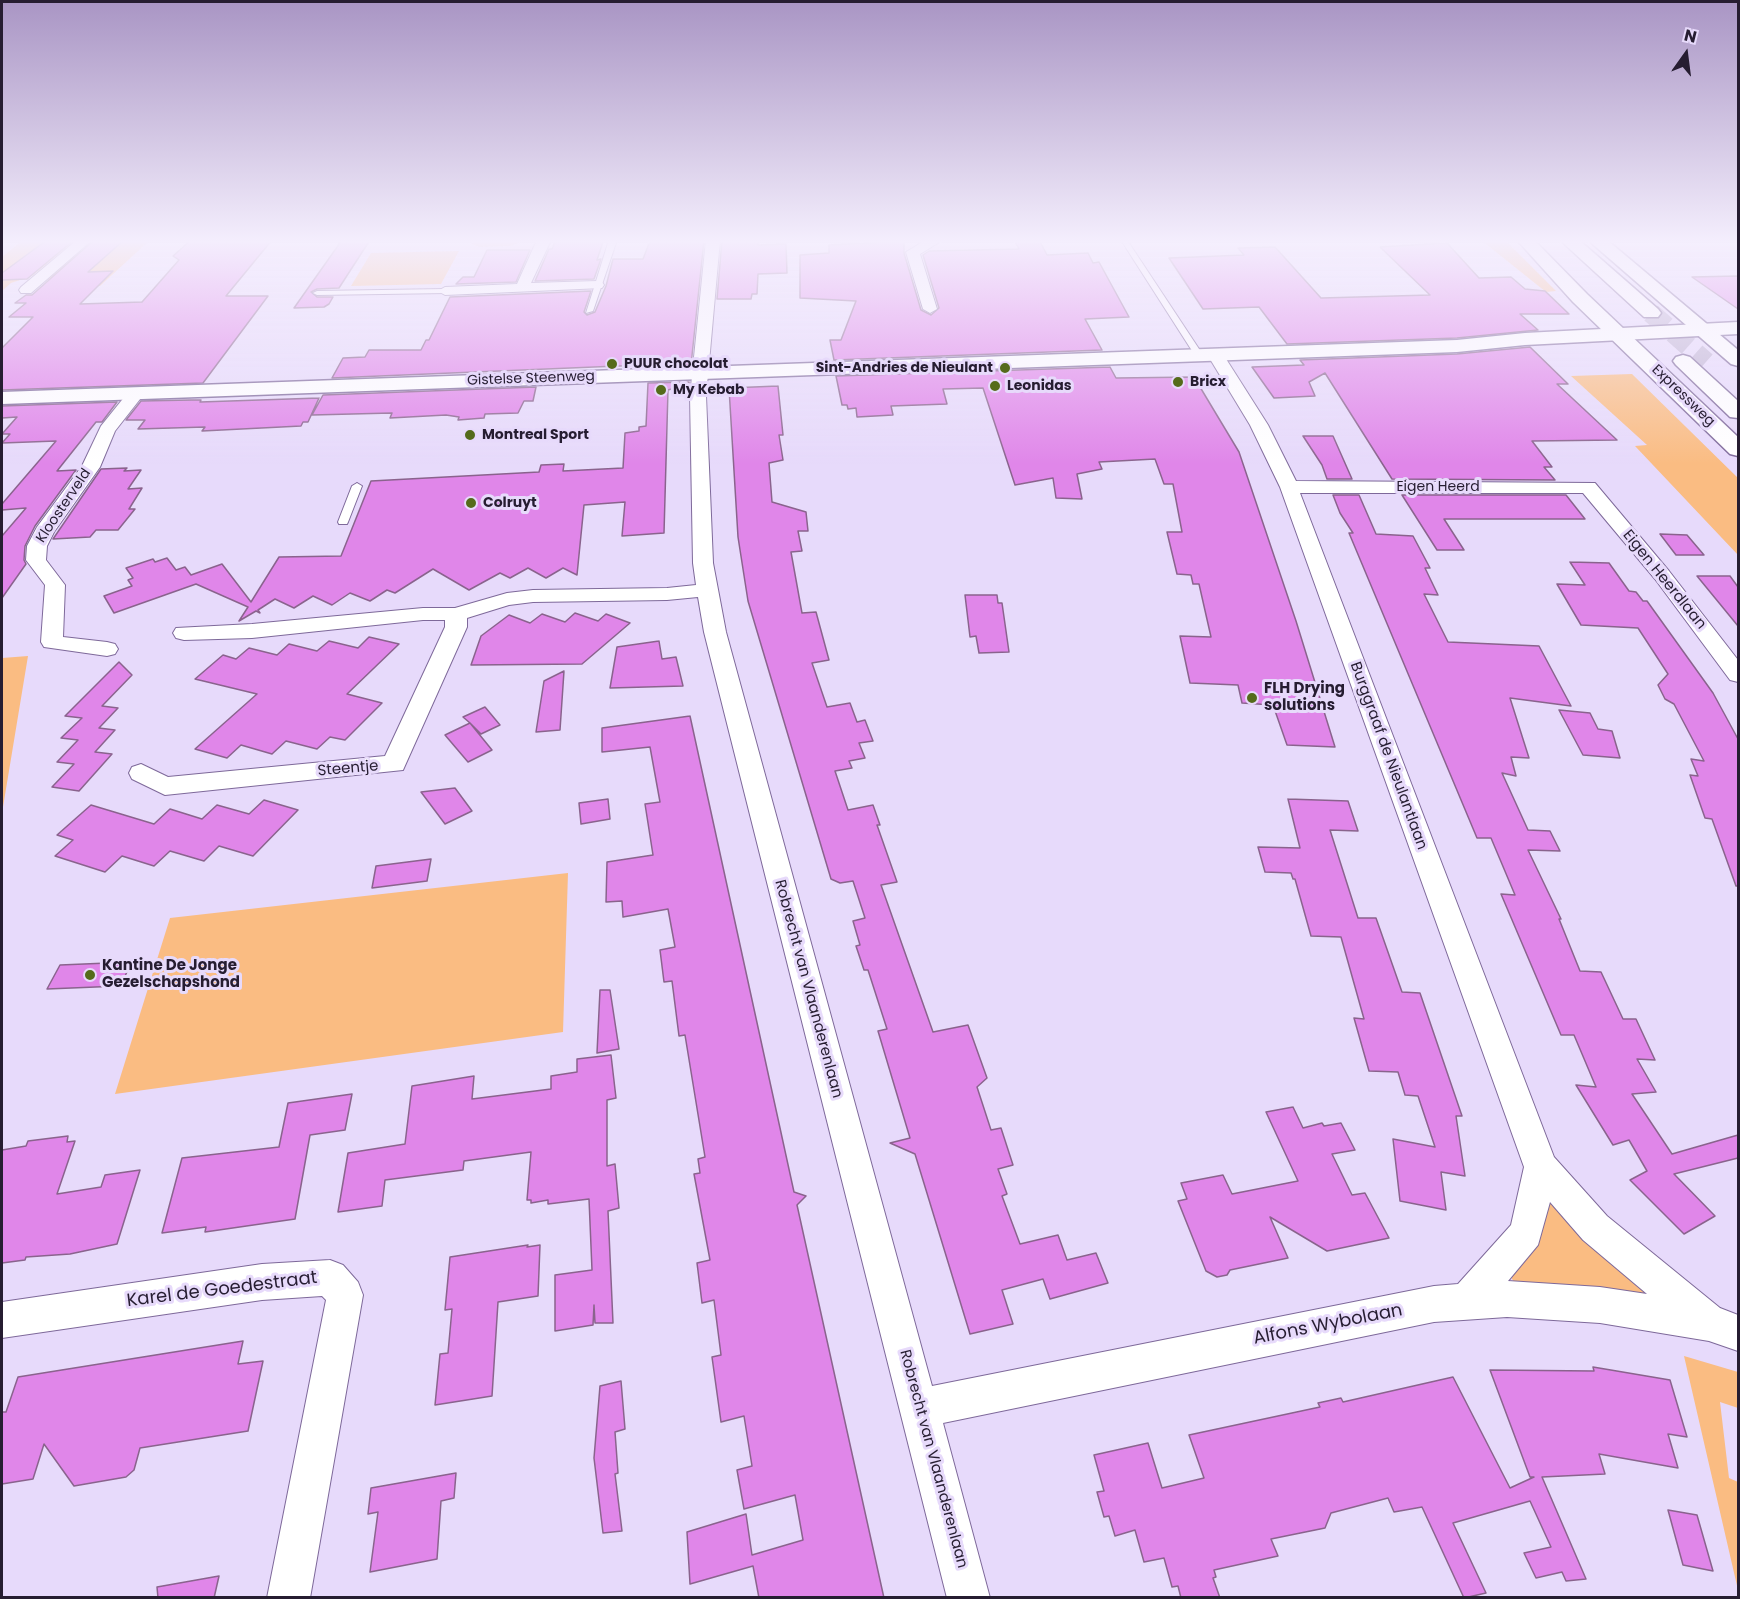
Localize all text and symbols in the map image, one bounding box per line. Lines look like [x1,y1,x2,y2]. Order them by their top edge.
text: N [1682,23,1699,49]
north arrow [1656,24,1716,84]
place label: PUUR chocolat [624,356,728,372]
marker: PUUR chocolat [605,357,619,371]
place label: Sint-Andries de Nieulant [816,360,993,376]
marker: Sint-Andries de Nieulant [998,361,1012,375]
street label: Expressweg [1648,362,1718,430]
street label: Gistelse Steenweg [467,368,595,390]
place label: Bricx [1190,374,1226,390]
marker: Bricx [1171,375,1185,389]
place label: Leonidas [1007,378,1072,394]
marker: Leonidas [988,379,1002,393]
place label: My Kebab [673,382,745,398]
marker: My Kebab [654,383,668,397]
place label: Montreal Sport [482,427,589,443]
marker: Montreal Sport [463,428,477,442]
street label: Kloosterveld [33,466,95,546]
street label: Eigen Heerd [1396,479,1480,495]
place label: Colruyt [483,495,537,511]
marker: Colruyt [464,496,478,510]
street label: Eigen Heerdlaan [1618,527,1710,633]
street label: Burggraaf de Nieulantlaan [1346,660,1430,852]
place label: FLH Drying solutions [1264,680,1345,715]
marker: FLH Drying solutions [1245,691,1259,705]
street label: Steentje [317,757,379,781]
street label: Robrecht van Vlaanderenlaan [770,878,846,1100]
place label: Kantine De Jonge Gezelschapshond [102,957,240,992]
marker: Kantine De Jonge Gezelschapshond [83,968,97,982]
street label: Karel de Goedestraat [126,1268,318,1312]
street label: Alfons Wybolaan [1252,1300,1404,1350]
street label: Robrecht van Vlaanderenlaan [895,1348,971,1570]

